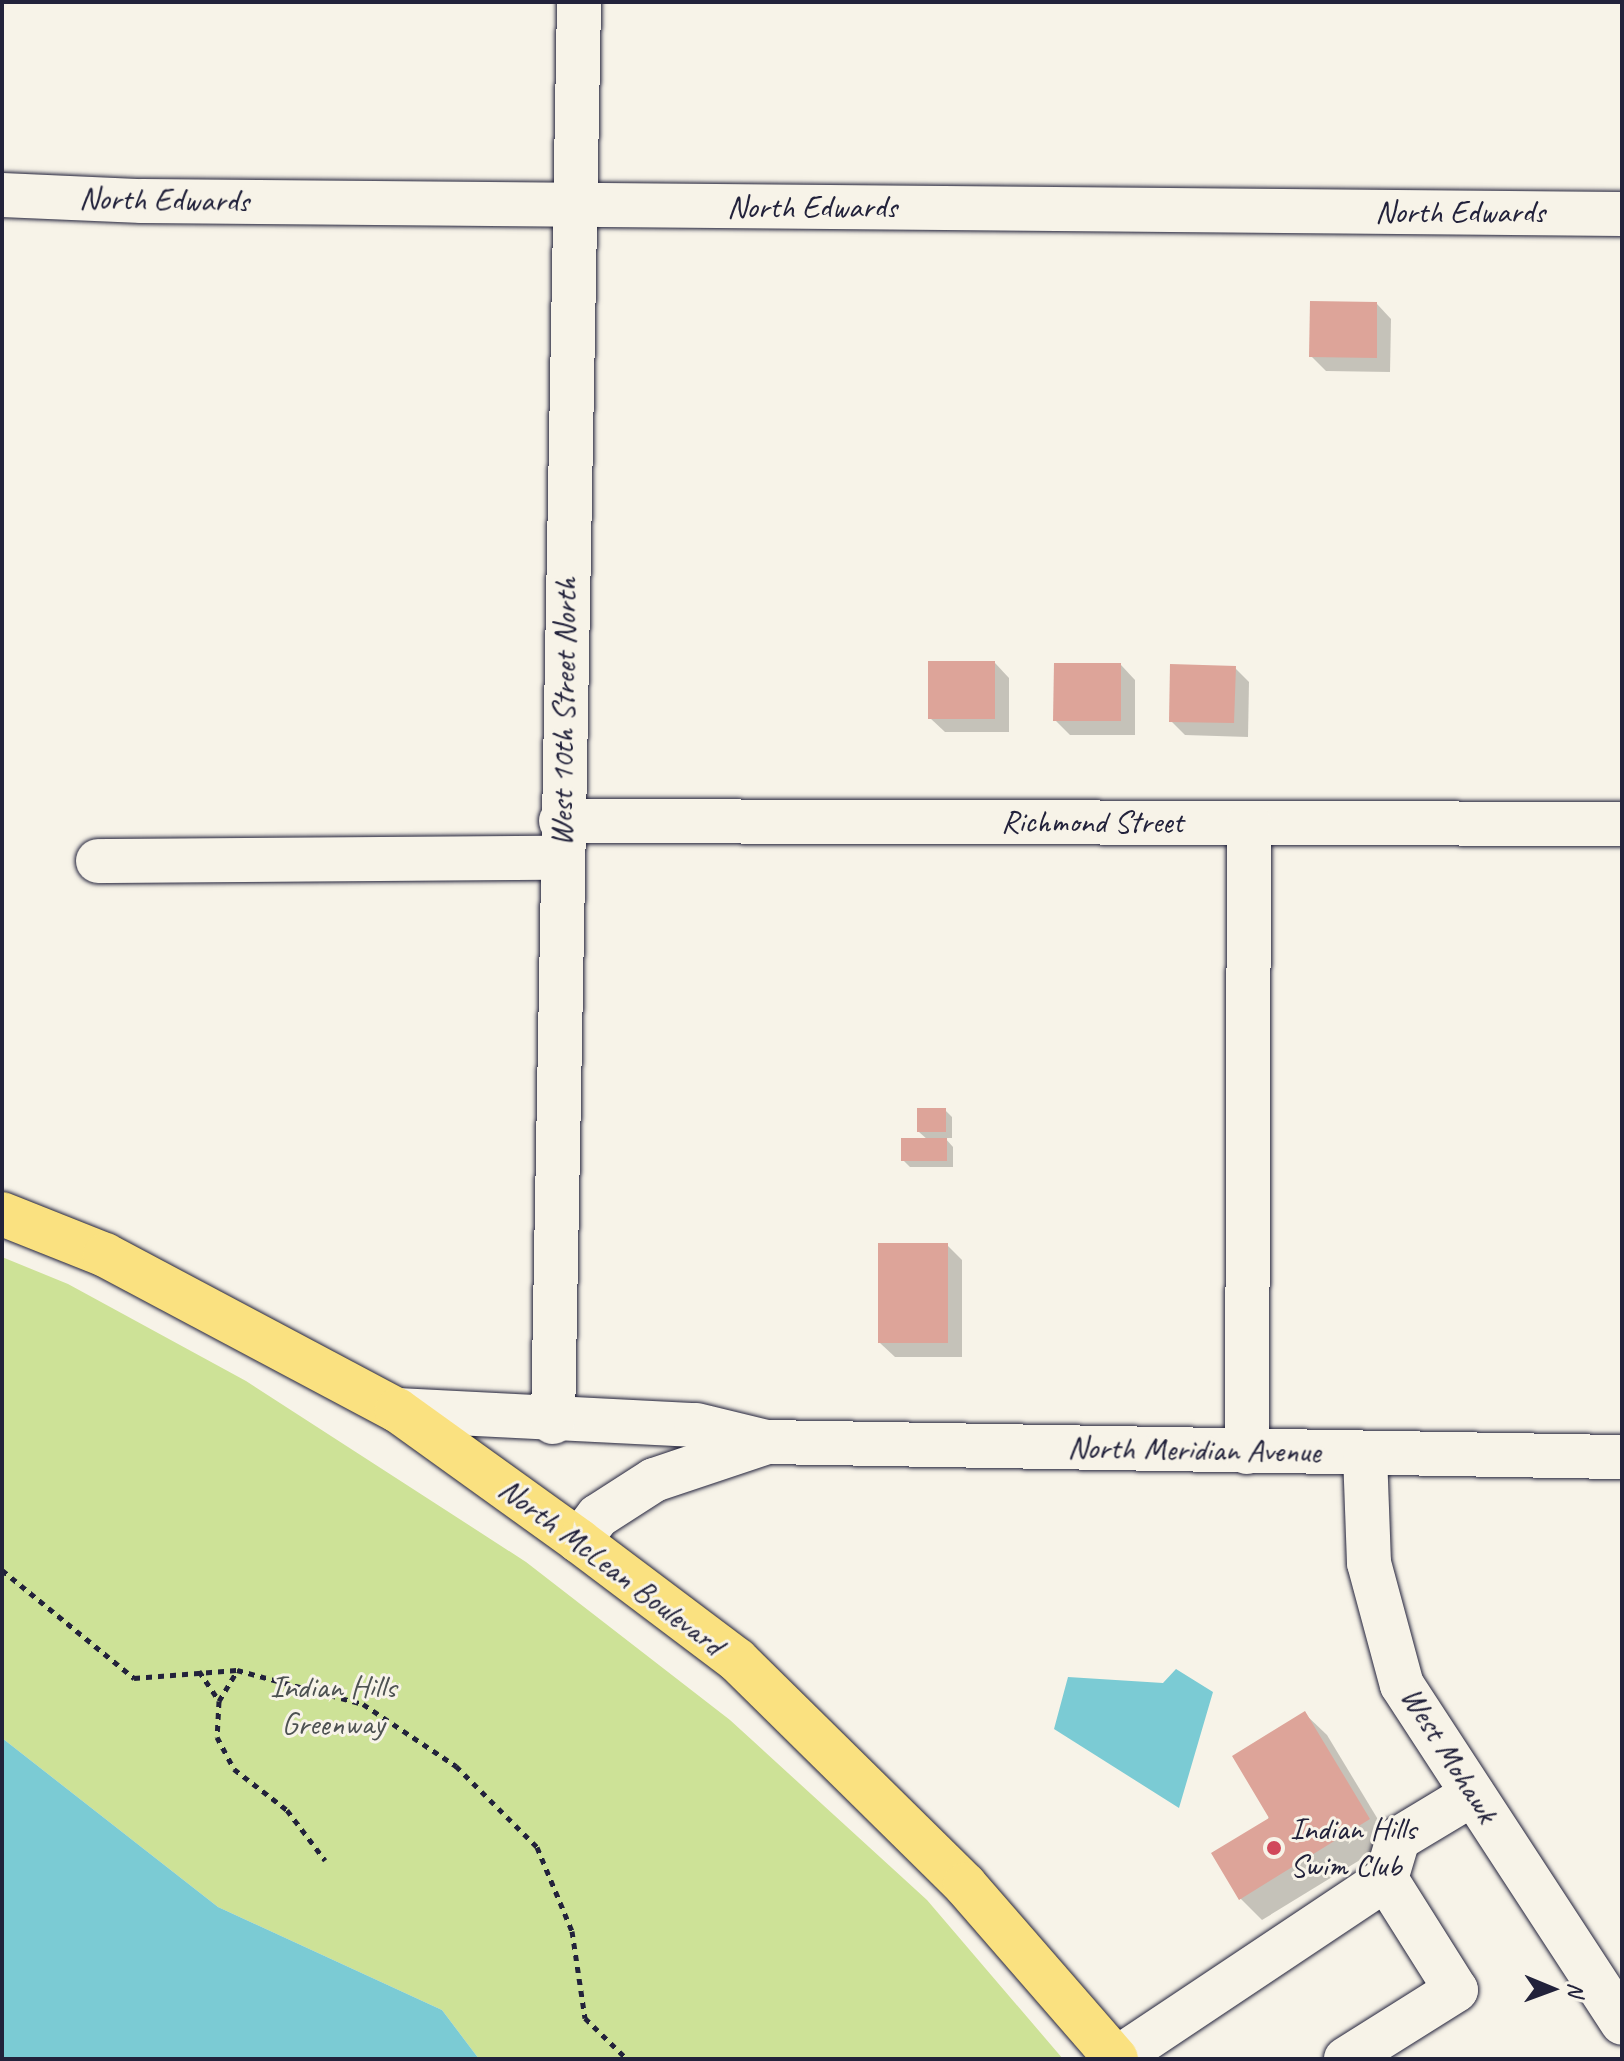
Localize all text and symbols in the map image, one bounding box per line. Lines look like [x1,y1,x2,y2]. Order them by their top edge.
street label: North Edwards [79,179,249,221]
street label: North Edwards [727,188,897,226]
street label: North Edwards [1375,193,1545,231]
street label: West 10th Street North [542,577,586,847]
street label: Richmond Street [1001,803,1183,841]
street label: North Meridian Avenue [1067,1429,1321,1471]
street label: North McLean Boulevard [491,1470,731,1664]
park label: Indian Hills Greenway [270,1669,396,1744]
street label: West Mohawk [1392,1680,1506,1830]
place label: Indian Hills Swim Club [1290,1811,1416,1886]
marker: Indian Hills Swim Club [1265,1839,1283,1857]
north arrow [1512,1949,1592,2029]
text: N [1562,1982,1590,1996]

